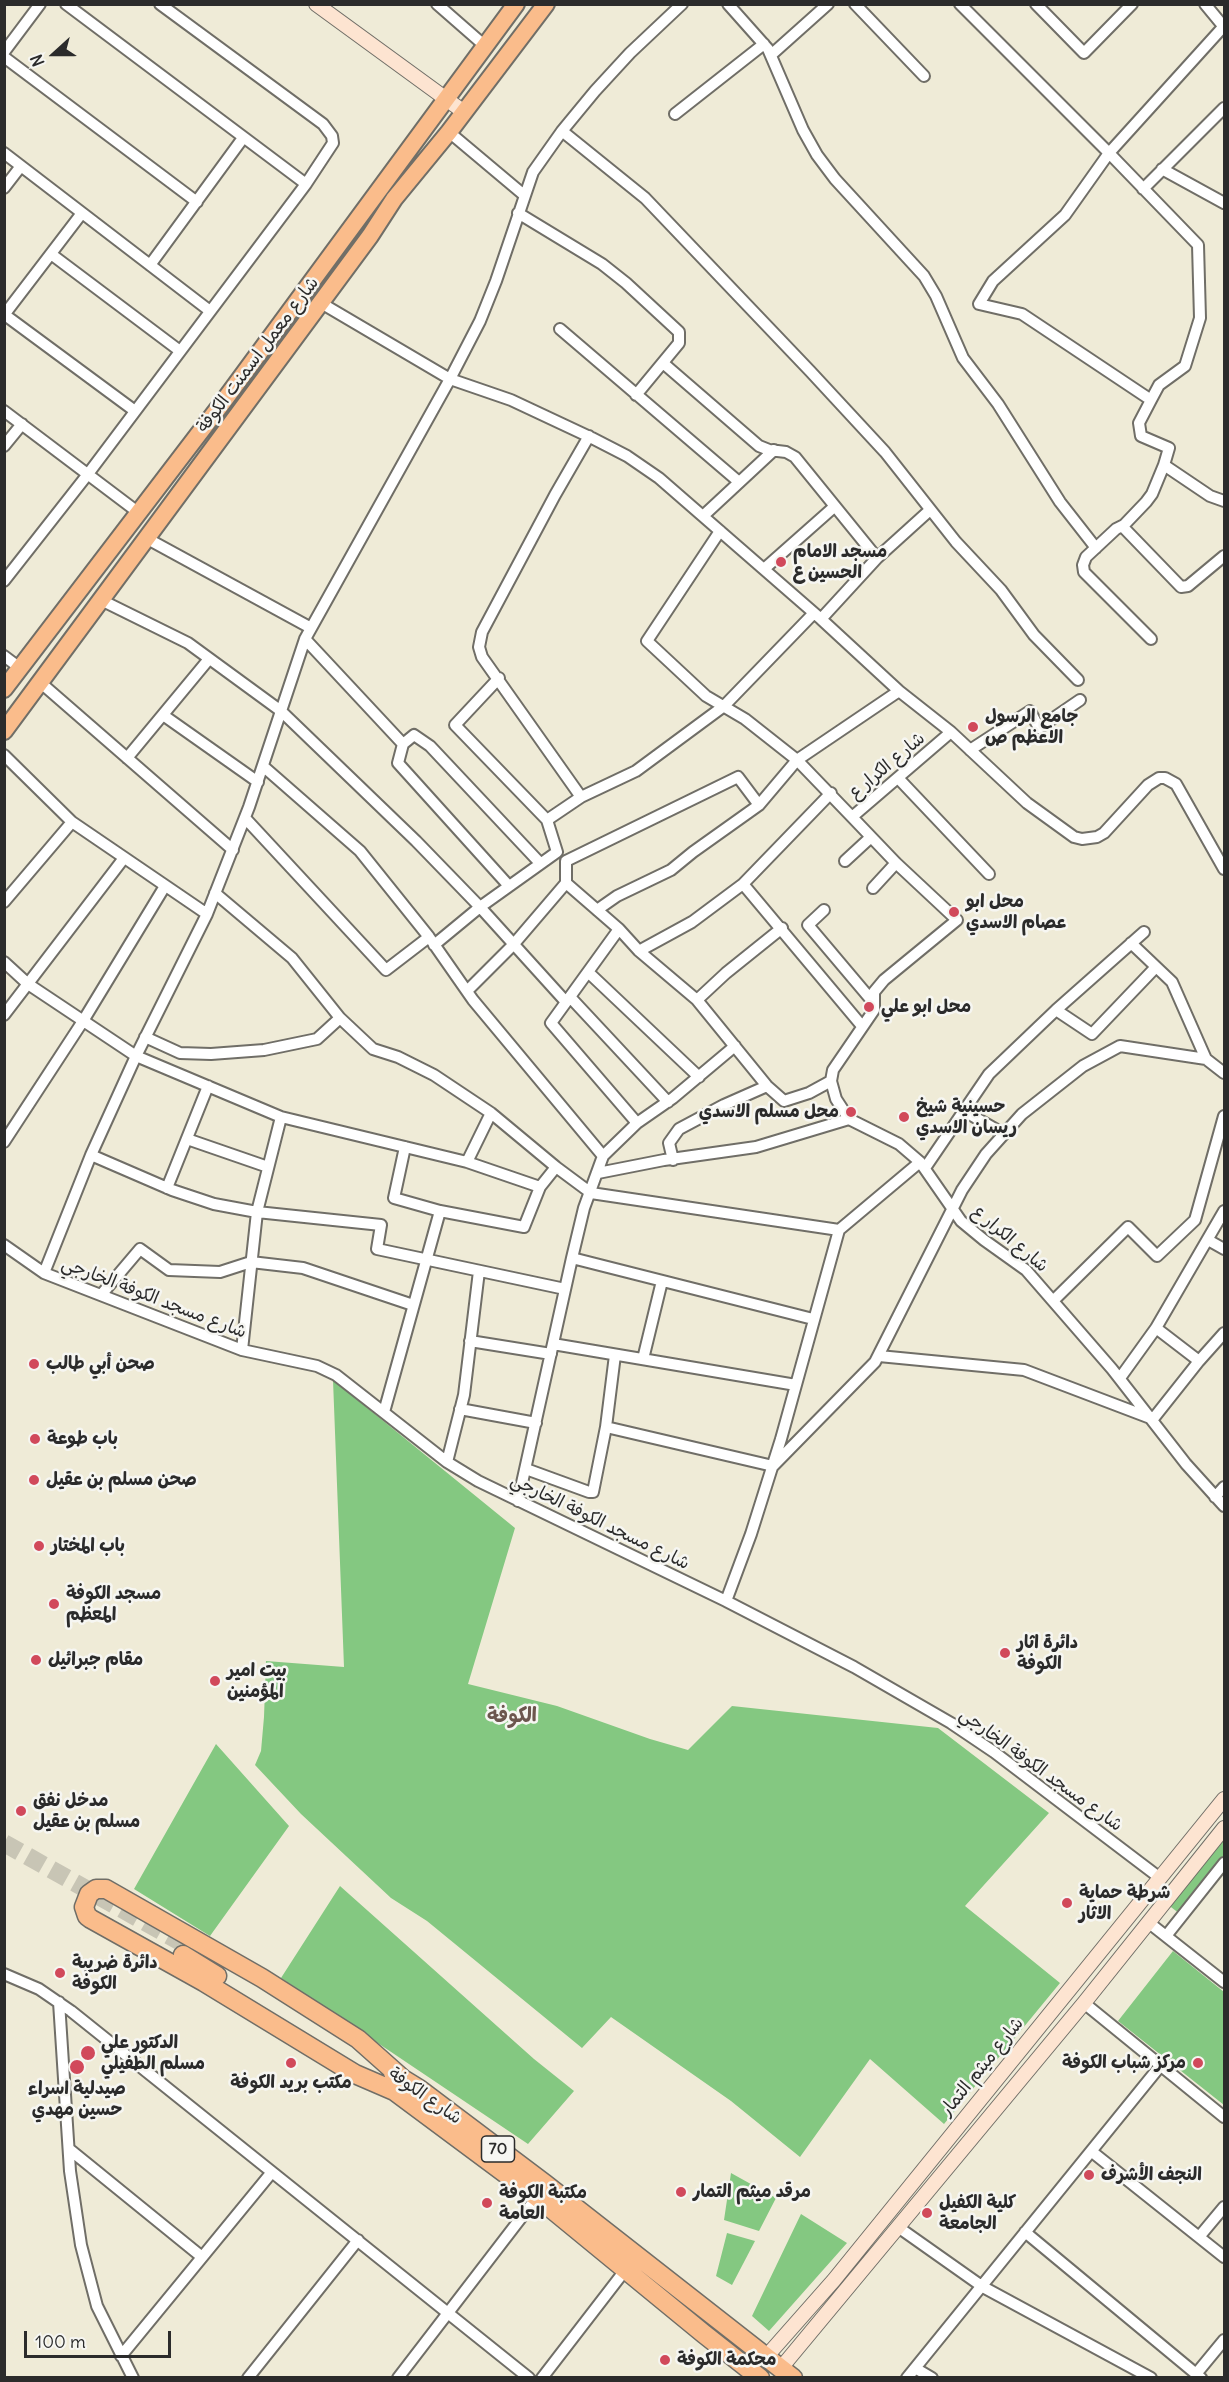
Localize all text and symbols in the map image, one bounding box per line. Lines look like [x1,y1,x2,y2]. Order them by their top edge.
north arrow [24,24,84,84]
text: N [26,52,49,69]
street label: شارع معمل اسمنت الكوفة [192,273,324,437]
place label: مسجد الامام الحسين ع [793,541,887,584]
marker: مسجد الامام الحسين ع [774,555,788,569]
place label: جامع الرسول الاعظم ص [985,706,1078,748]
marker: جامع الرسول الاعظم ص [966,720,980,734]
street label: شارع الكرار ع [844,728,930,804]
place label: محل ابو عصام الاسدي [966,891,1067,934]
marker: محل ابو عصام الاسدي [947,905,961,919]
place label: محل ابو علي [881,996,971,1018]
marker: محل ابو علي [862,1000,876,1014]
place label: حسينية شيخ ريسان الاسدي [916,1096,1017,1138]
place label: محل مسلم الاسدي [699,1101,839,1123]
marker: محل مسلم الاسدي [844,1105,858,1119]
marker: حسينية شيخ ريسان الاسدي [897,1110,911,1124]
street label: شارع الكرار ع [967,1201,1053,1277]
street label: شارع مسجد الكوفة الخارجي [59,1253,249,1343]
place label: صحن أبي طالب [46,1353,155,1375]
marker: صحن أبي طالب [27,1357,41,1371]
place label: باب طوعة [47,1428,118,1450]
marker: باب طوعة [28,1432,42,1446]
place label: صحن مسلم بن عقيل [46,1469,197,1491]
street label: شارع مسجد الكوفة الخارجي [507,1469,693,1575]
marker: صحن مسلم بن عقيل [27,1473,41,1487]
place label: باب المختار [51,1535,125,1557]
marker: باب المختار [32,1539,46,1553]
place label: مسجد الكوفة المعظم [66,1583,161,1626]
marker: مسجد الكوفة المعظم [47,1597,61,1611]
place label: دائرة اثار الكوفة [1017,1632,1078,1674]
marker: دائرة اثار الكوفة [998,1646,1012,1660]
place label: مقام جبرائيل [48,1649,143,1671]
marker: مقام جبرائيل [29,1653,43,1667]
place label: بيت امير المؤمنين [227,1660,287,1702]
marker: بيت امير المؤمنين [208,1674,222,1688]
district label: الكوفة [487,1704,537,1728]
street label: شارع مسجد الكوفة الخارجي [955,1704,1127,1836]
place label: مدخل نفق مسلم بن عقيل [33,1790,140,1832]
marker: مدخل نفق مسلم بن عقيل [14,1804,28,1818]
place label: شرطة حماية الاثار [1079,1882,1170,1924]
marker: شرطة حماية الاثار [1060,1896,1074,1910]
place label: دائرة ضريبة الكوفة [72,1952,158,1994]
marker: دائرة ضريبة الكوفة [53,1966,67,1980]
street label: شارع ميثم التمار [936,2013,1028,2121]
place label: الدكتور علي مسلم الطفيلي [101,2032,205,2074]
marker: الدكتور علي مسلم الطفيلي [79,2044,97,2062]
place label: مركز شباب الكوفة [1062,2052,1186,2074]
marker: مكتب بريد الكوفة [284,2056,298,2070]
marker: مركز شباب الكوفة [1191,2056,1205,2070]
marker: صيدلية اسراء حسين مهدي [68,2058,86,2076]
street label: شارع الكوفة [384,2063,466,2129]
place label: مكتب بريد الكوفة [230,2072,352,2094]
place label: صيدلية اسراء حسين مهدي [28,2078,126,2120]
road number: 70 [482,2136,514,2162]
place label: النجف الأشرف [1101,2164,1202,2186]
marker: النجف الأشرف [1082,2168,1096,2182]
place label: مرقد ميثم التمار [693,2181,811,2203]
place label: مكتبة الكوفة العامة [499,2182,587,2224]
marker: مرقد ميثم التمار [674,2185,688,2199]
place label: كلية الكفيل الجامعة [939,2192,1016,2234]
marker: مكتبة الكوفة العامة [480,2196,494,2210]
marker: كلية الكفيل الجامعة [920,2206,934,2220]
scale bar [27,2319,174,2357]
text: 100 m [35,2330,86,2353]
place label: محكمة الكوفة [677,2349,777,2371]
marker: محكمة الكوفة [658,2353,672,2367]

